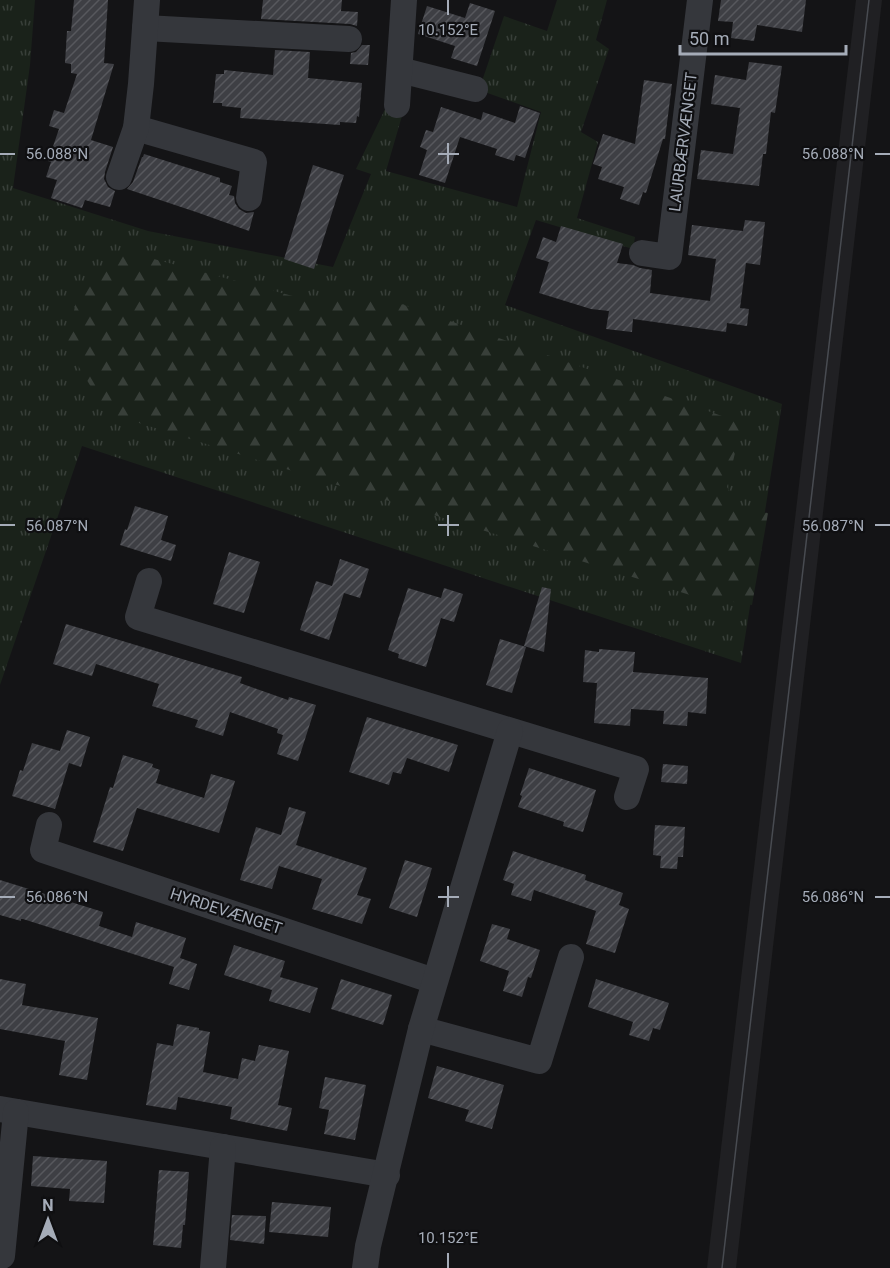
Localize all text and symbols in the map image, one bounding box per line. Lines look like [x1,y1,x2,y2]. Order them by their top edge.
scale bar [680,18,846,56]
text: 10.152°E [418,21,479,39]
text: 50 m [689,28,729,49]
street label: LAURBÆRVÆNGET [665,71,701,213]
text: 56.088°N [26,145,88,163]
text: 56.088°N [802,145,864,163]
text: 56.087°N [26,517,88,535]
text: 56.087°N [802,517,864,535]
street label: HYRDEVÆNGET [168,884,285,938]
text: 56.086°N [26,888,88,906]
text: 56.086°N [802,888,864,906]
north arrow [18,1190,78,1250]
text: N [42,1196,54,1215]
text: 10.152°E [418,1229,479,1247]

